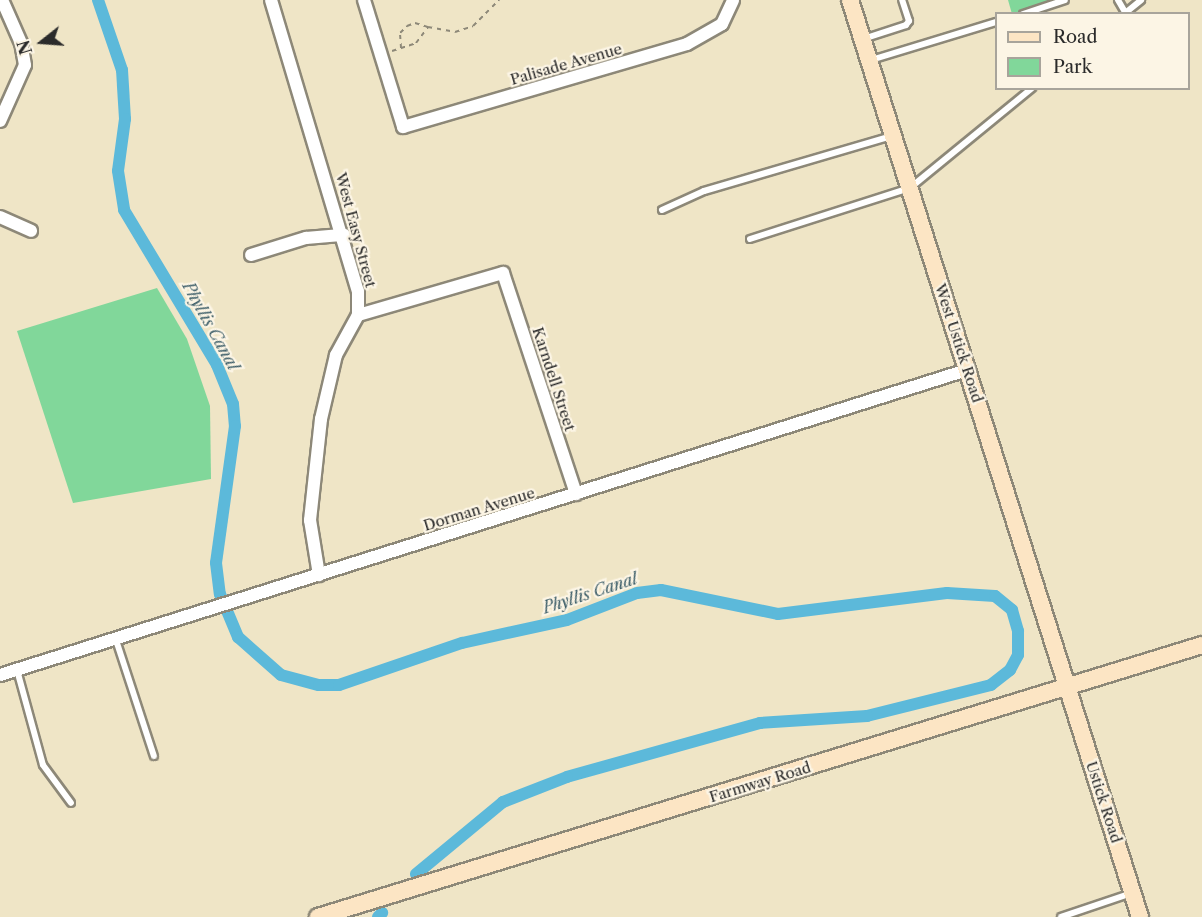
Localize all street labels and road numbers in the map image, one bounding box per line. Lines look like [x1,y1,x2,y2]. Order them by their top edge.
street label: Palisade Avenue [508,39,624,89]
street label: West Easy Street [332,170,380,290]
street label: West Ustick Road [931,281,987,405]
street label: Karndell Street [529,325,579,433]
street label: Dorman Avenue [421,483,537,535]
street label: Farmway Road [707,758,813,806]
street label: Ustick Road [1082,759,1126,845]

